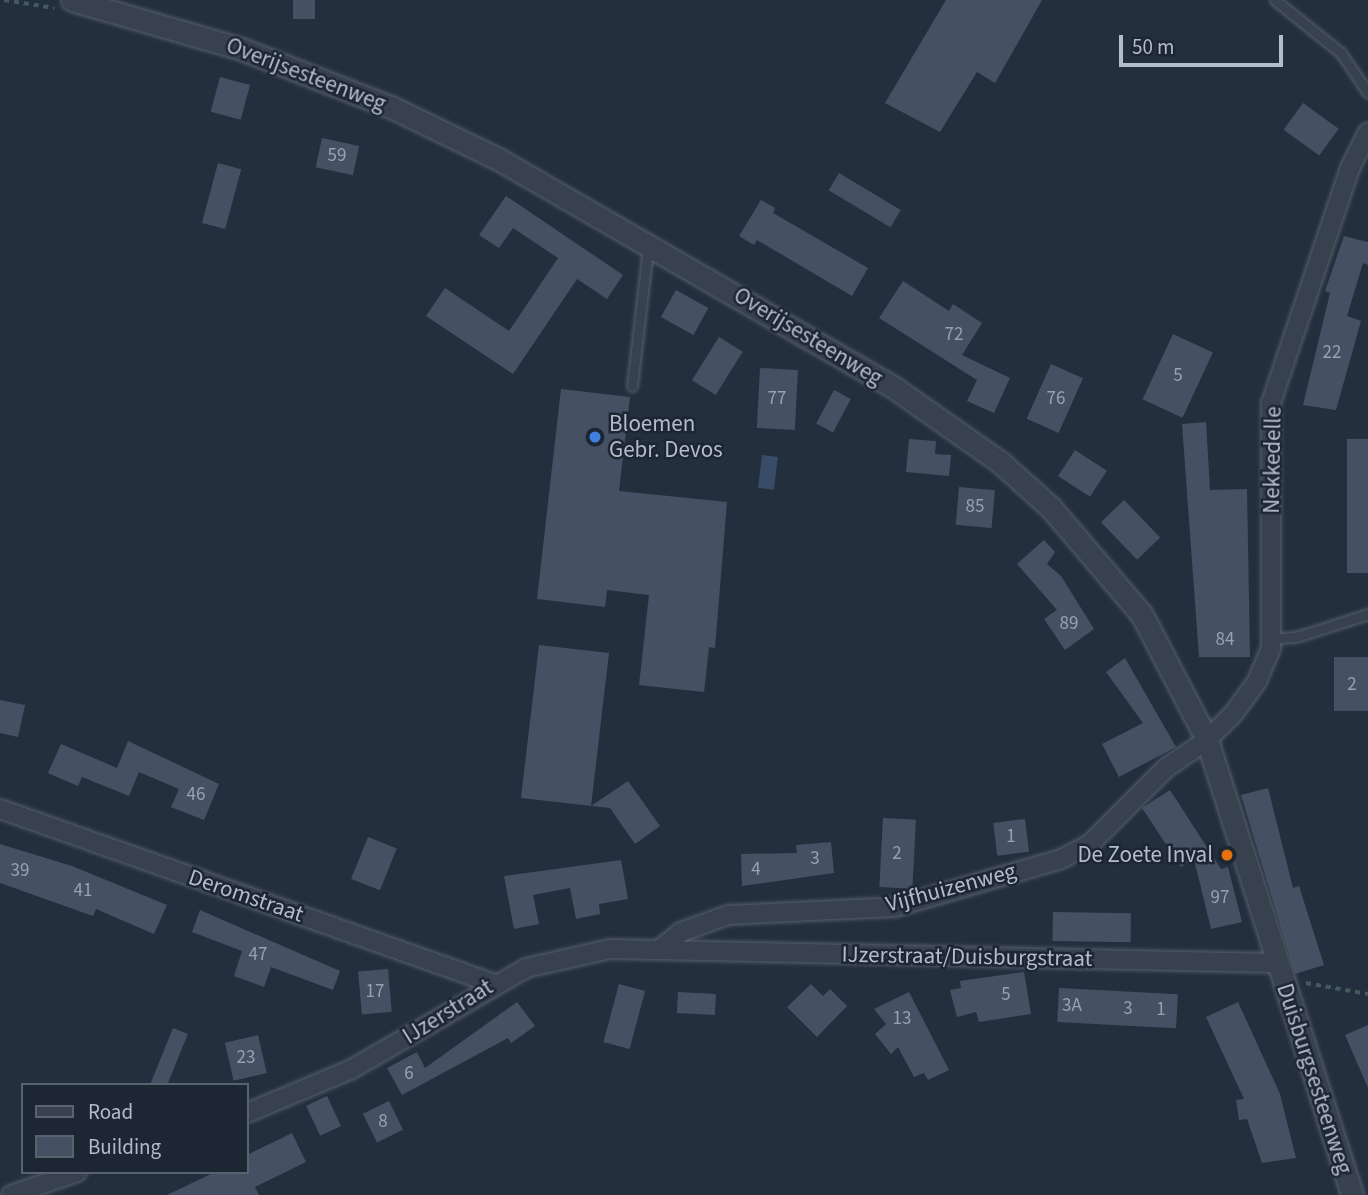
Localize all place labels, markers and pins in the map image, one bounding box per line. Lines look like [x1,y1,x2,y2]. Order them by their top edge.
place label: Bloemen Gebr. Devos [609,410,723,464]
marker: Bloemen Gebr. Devos [587,429,603,445]
place label: De Zoete Inval [1077,841,1213,869]
marker: De Zoete Inval [1219,847,1235,863]

